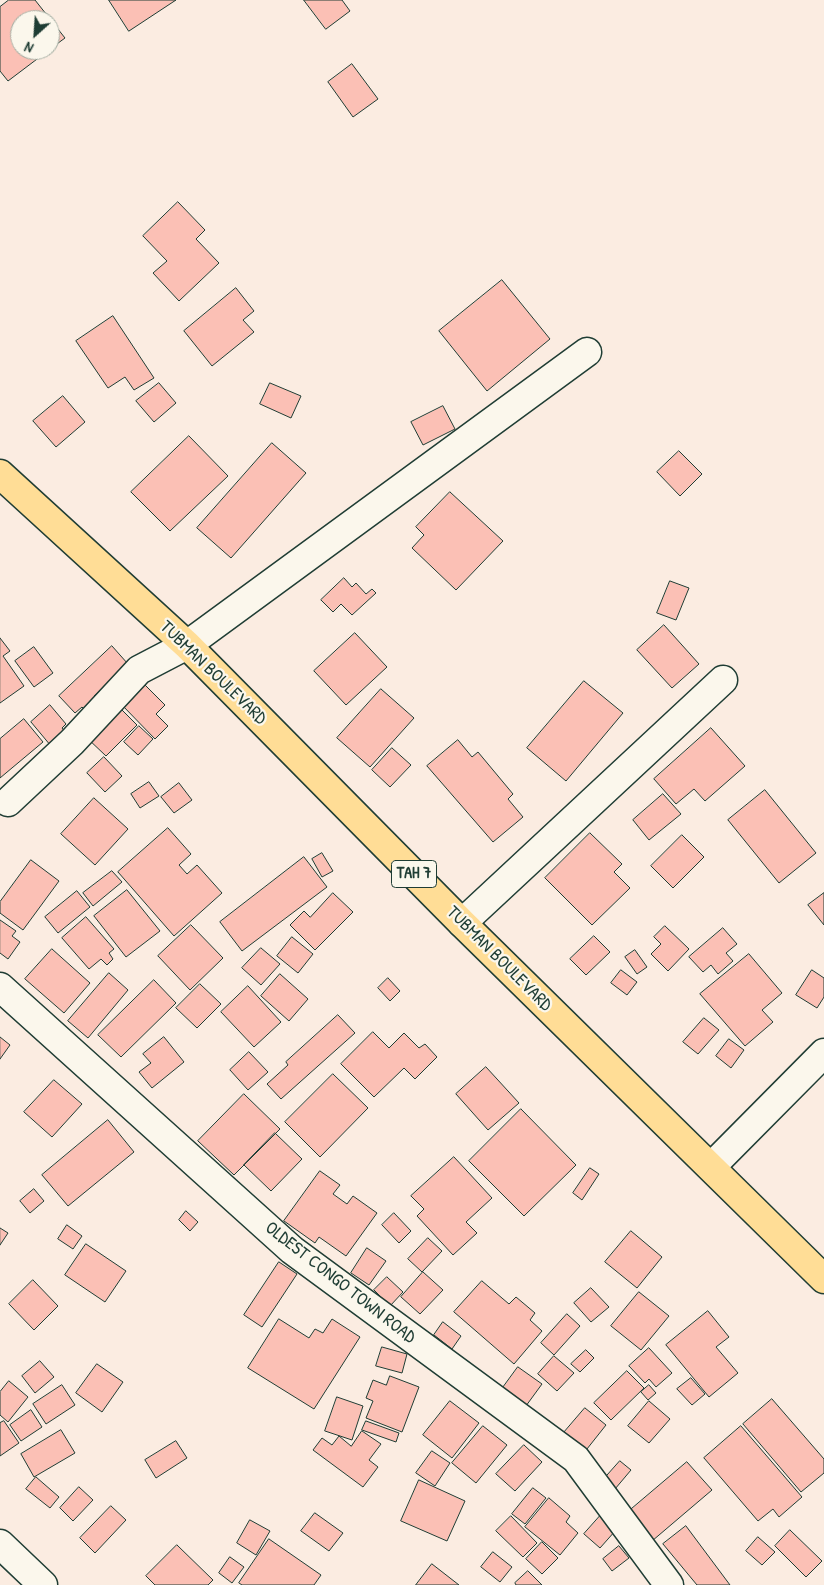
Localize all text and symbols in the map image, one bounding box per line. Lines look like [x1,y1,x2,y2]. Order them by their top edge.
north arrow [10,10,60,60]
text: N [21,38,36,58]
street label: TUBMAN BOULEVARD [155,617,271,729]
road number: TAH 7 [392,861,436,888]
street label: TUBMAN BOULEVARD [442,902,556,1016]
street label: OLDEST CONGO TOWN ROAD [260,1218,420,1348]

